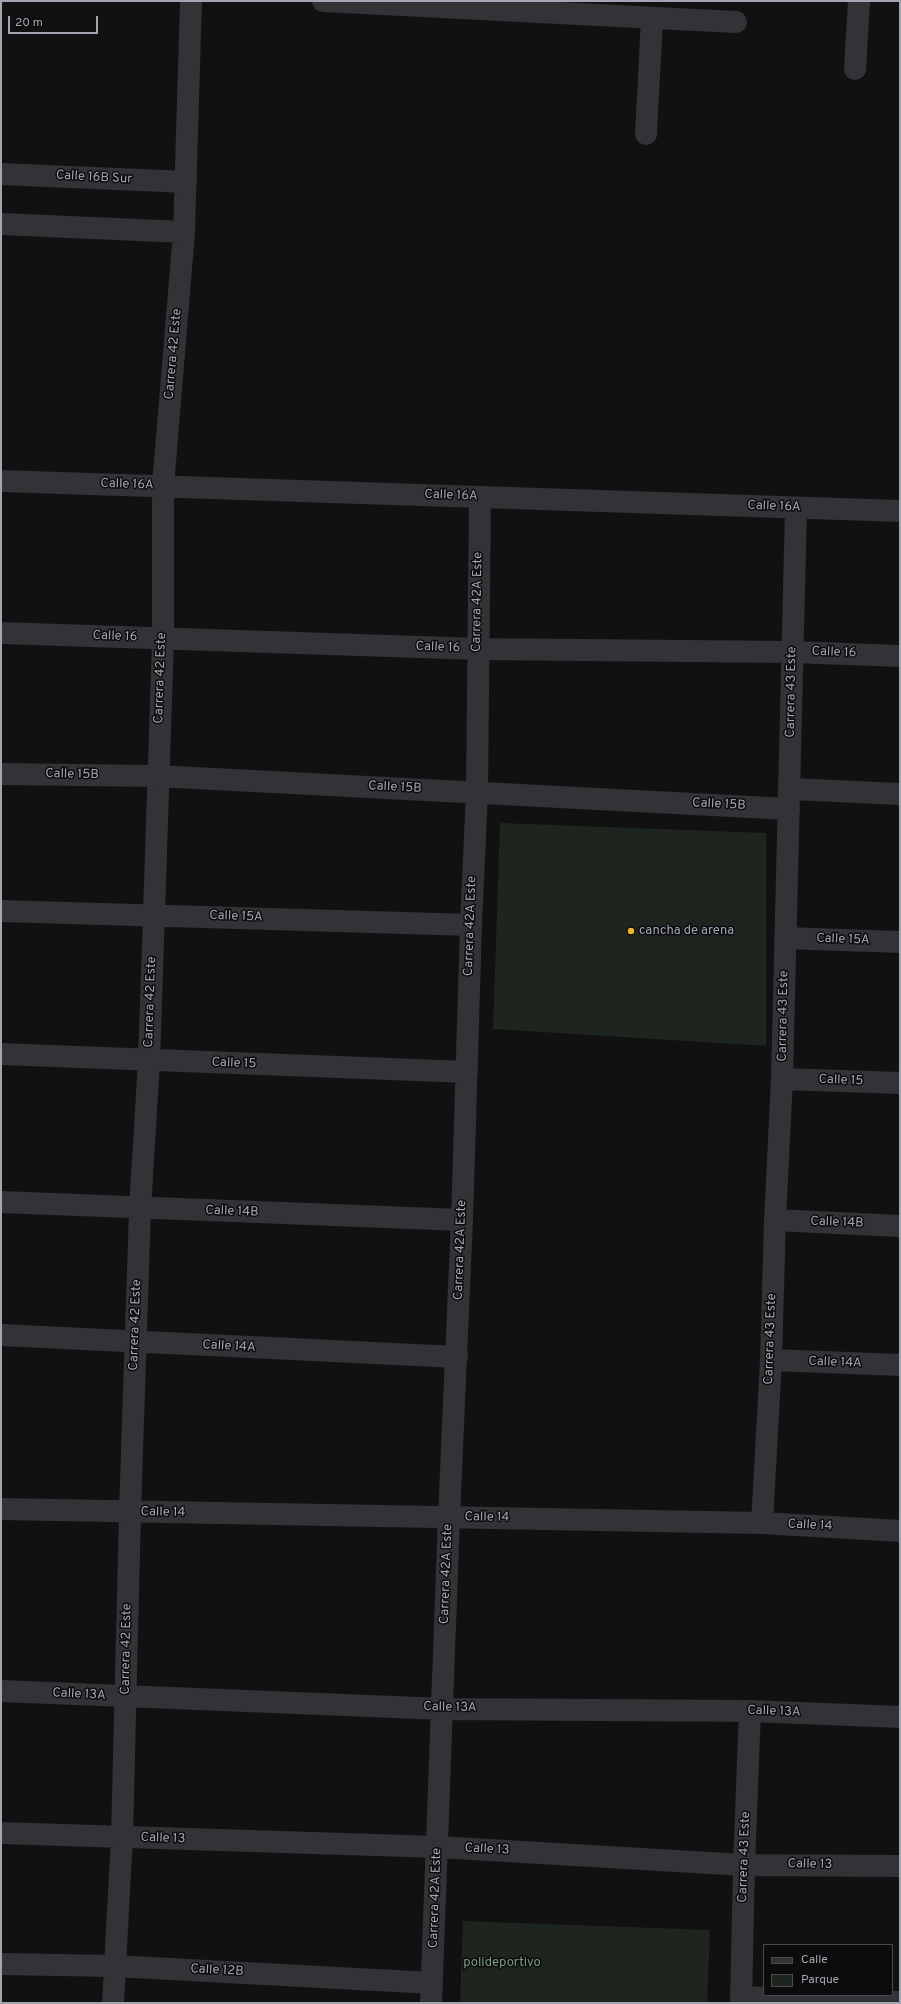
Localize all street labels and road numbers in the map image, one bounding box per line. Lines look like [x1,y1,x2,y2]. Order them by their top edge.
street label: Calle 16B Sur [55,168,133,188]
street label: Carrera 42 Este [162,308,186,400]
street label: Calle 16A [100,476,154,494]
street label: Calle 16A [424,487,478,505]
street label: Calle 16A [747,498,801,516]
street label: Carrera 42A Este [469,552,487,652]
street label: Calle 16 [92,628,138,646]
street label: Carrera 42 Este [152,632,170,724]
street label: Calle 16 [415,639,461,657]
street label: Calle 16 [811,644,857,662]
street label: Carrera 43 Este [783,646,801,738]
street label: Calle 15B [45,767,99,783]
street label: Calle 15B [368,779,422,797]
street label: Calle 15B [692,796,746,814]
street label: Carrera 42A Este [461,876,481,976]
street label: Calle 15A [209,908,263,926]
street label: Calle 15A [816,931,870,949]
street label: Carrera 42 Este [142,956,160,1048]
street label: Carrera 43 Este [775,970,793,1062]
street label: Calle 15 [211,1055,257,1073]
street label: Calle 15 [818,1072,864,1090]
street label: Carrera 42A Este [451,1200,471,1300]
street label: Calle 14B [205,1203,259,1221]
street label: Calle 14B [810,1214,864,1232]
street label: Carrera 42 Este [127,1279,145,1371]
street label: Carrera 43 Este [762,1293,780,1385]
street label: Calle 14A [202,1338,256,1356]
street label: Calle 14A [808,1354,862,1372]
street label: Calle 14 [140,1505,186,1521]
street label: Calle 14 [464,1510,510,1526]
street label: Calle 14 [787,1517,833,1535]
street label: Carrera 42A Este [437,1524,457,1624]
street label: Carrera 42 Este [118,1603,136,1695]
street label: Calle 13A [52,1686,106,1704]
street label: Calle 13A [423,1700,477,1716]
street label: Calle 13A [747,1703,801,1721]
street label: Carrera 43 Este [736,1811,754,1903]
street label: Calle 13 [140,1830,186,1848]
street label: Calle 13 [464,1841,510,1859]
street label: Carrera 42A Este [426,1848,446,1948]
street label: Calle 13 [787,1857,833,1873]
street label: Calle 12B [190,1962,244,1980]

